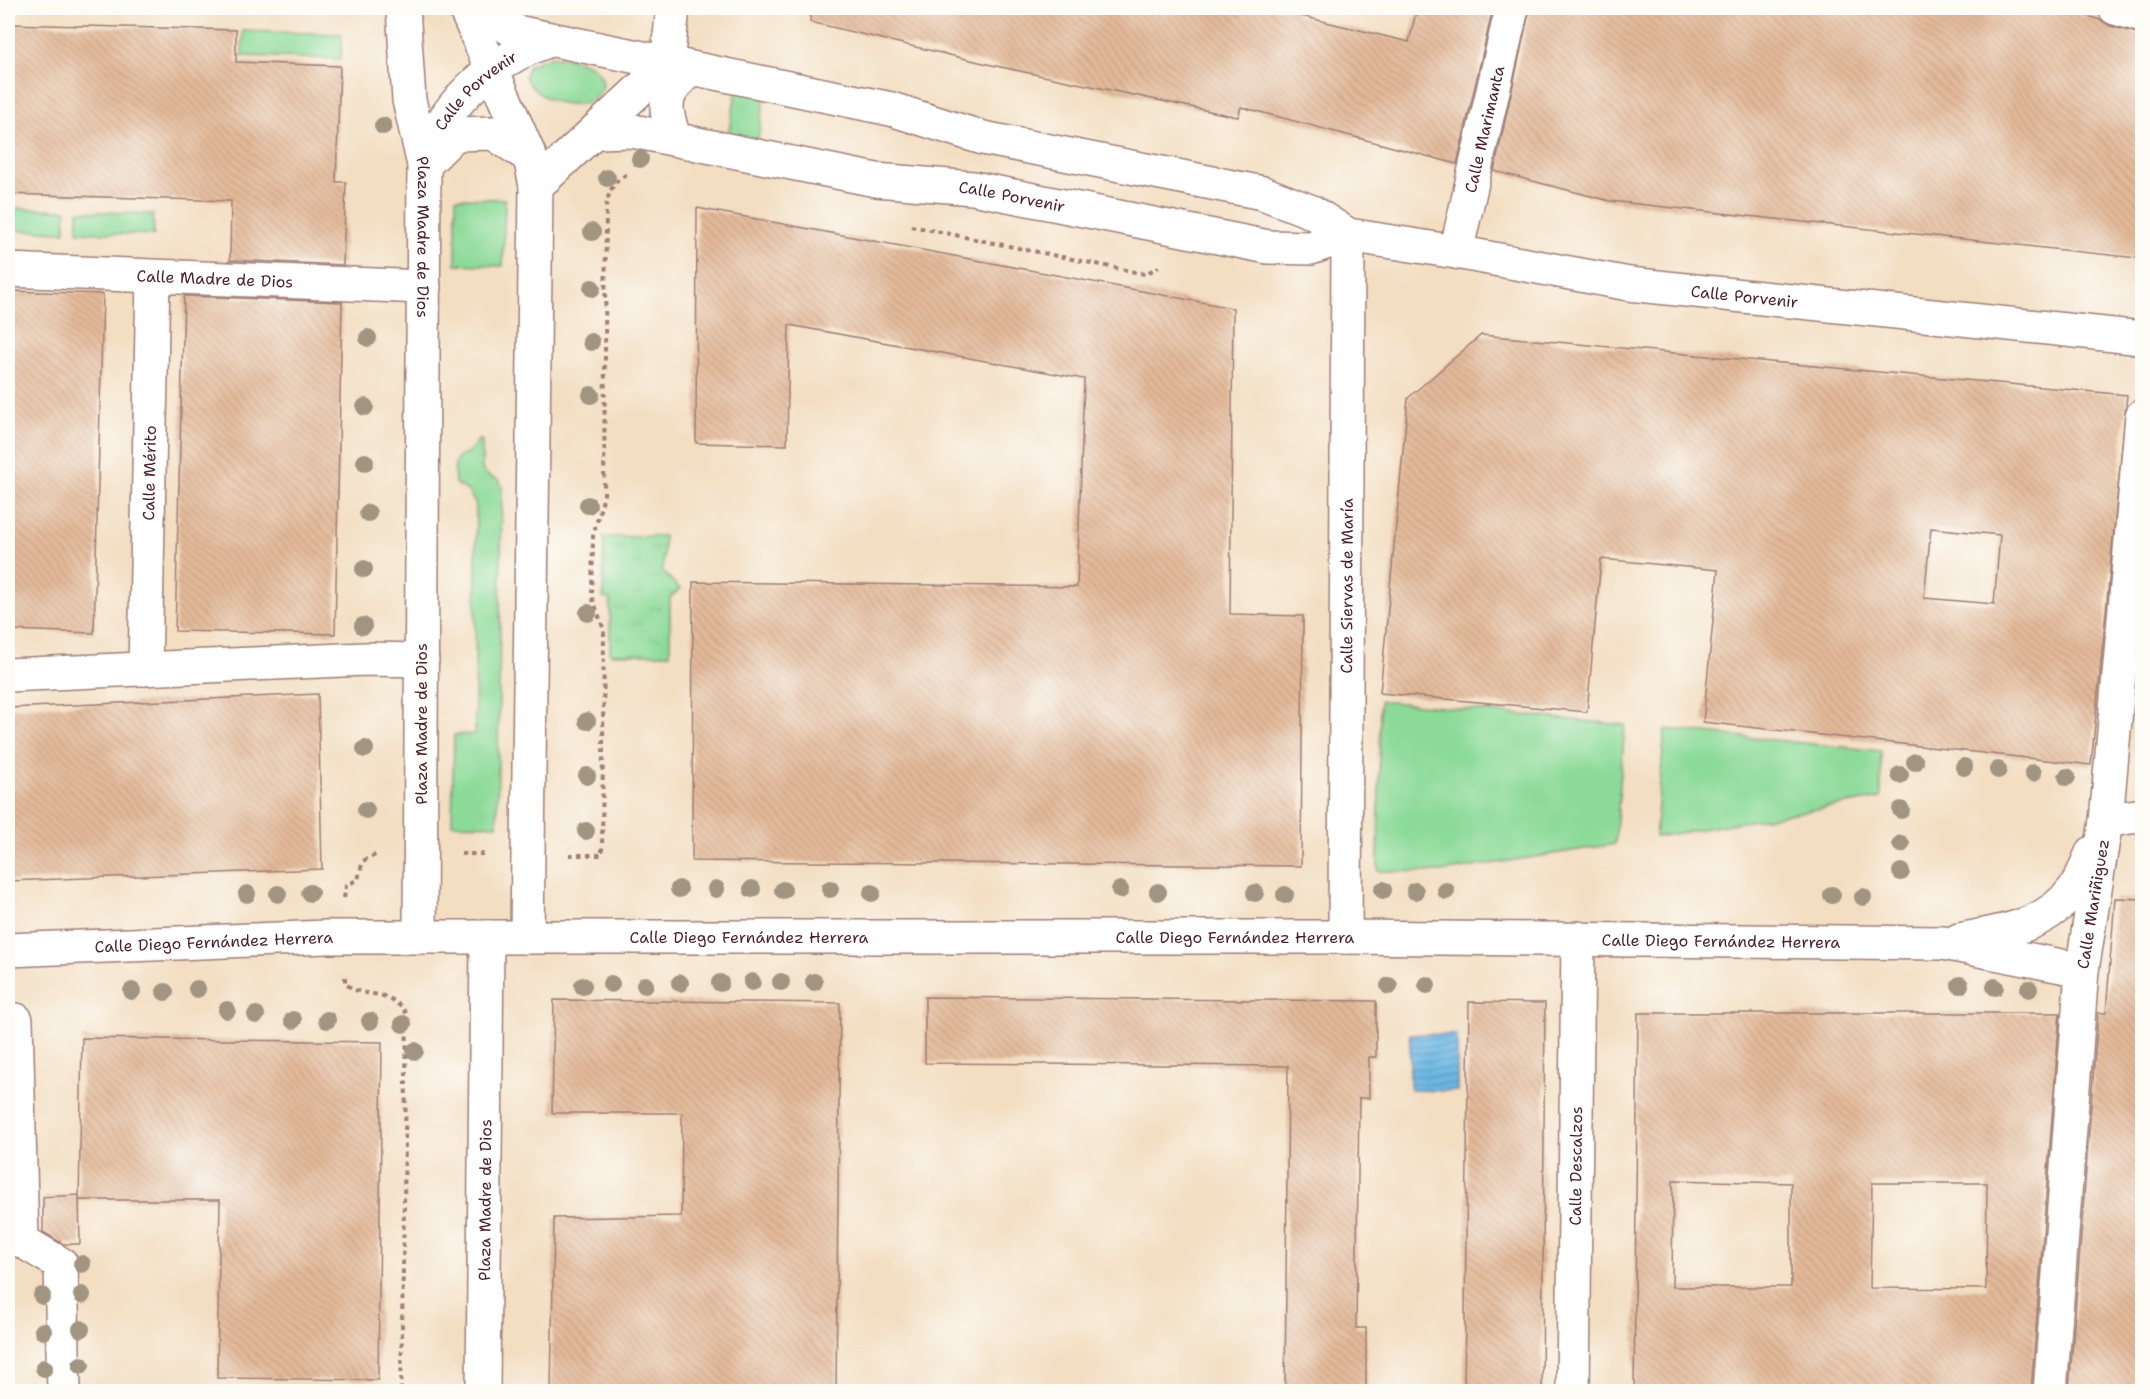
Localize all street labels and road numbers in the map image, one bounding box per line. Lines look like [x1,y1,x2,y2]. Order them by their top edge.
street label: Calle Porvenir [430,46,521,134]
street label: Calle Marimanta [1460,64,1509,195]
street label: Plaza Madre de Dios [411,154,434,318]
street label: Calle Porvenir [958,177,1067,217]
street label: Calle Madre de Dios [136,265,294,293]
street label: Calle Porvenir [1690,281,1799,313]
street label: Calle Mérito [138,425,161,521]
street label: Calle Siervas de María [1336,498,1358,674]
street label: Plaza Madre de Dios [411,643,432,805]
street label: Calle Mariñiguez [2072,838,2114,971]
street label: Calle Diego Fernández Herrera [94,927,333,957]
street label: Calle Diego Fernández Herrera [630,927,868,948]
street label: Calle Diego Fernández Herrera [1116,927,1355,948]
street label: Calle Diego Fernández Herrera [1601,930,1841,953]
street label: Calle Descalzos [1565,1106,1587,1226]
street label: Plaza Madre de Dios [474,1119,496,1281]

